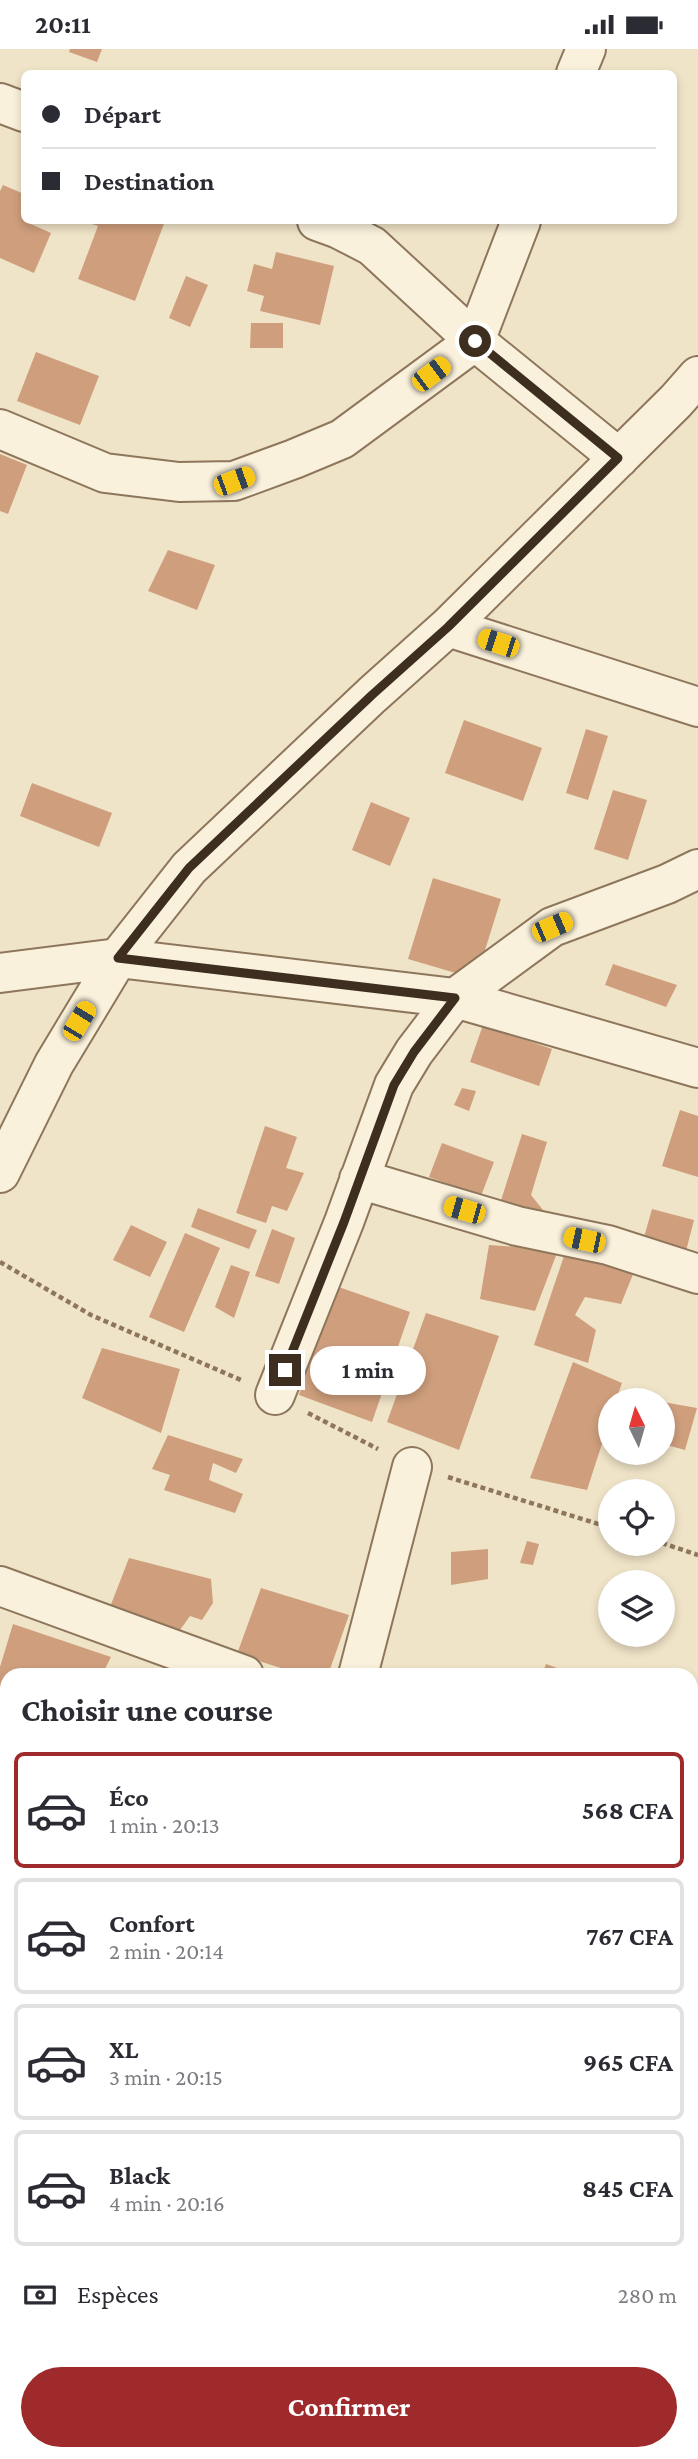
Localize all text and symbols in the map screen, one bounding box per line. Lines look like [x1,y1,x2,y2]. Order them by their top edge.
text: 20:11 [35,10,91,39]
text: Départ [84,100,161,129]
text: Destination [84,167,215,196]
route start [459,325,491,357]
car [408,353,455,395]
car [211,464,258,498]
car [475,627,522,659]
car [529,909,576,945]
car [60,998,99,1044]
car [441,1194,488,1226]
car [562,1225,607,1255]
callout: 1 min [310,1345,425,1395]
route end [269,1354,301,1386]
text: 1 min [342,1357,394,1383]
north arrow [598,1388,676,1465]
map controls [598,1388,675,1647]
button: locate [598,1479,675,1556]
button: layers [598,1570,675,1647]
text: Choisir une course [21,1692,273,1728]
icon: car [25,1779,88,1842]
text: Éco [109,1783,149,1812]
text: 568 CFA [582,1796,673,1825]
text: 1 min · 20:13 [109,1812,220,1838]
icon: car [25,1905,88,1968]
text: Confort [109,1909,195,1938]
text: 767 CFA [586,1922,673,1951]
text: 2 min · 20:14 [109,1938,224,1964]
icon: car [25,2031,88,2094]
text: XL [109,2035,138,2064]
text: 965 CFA [583,2048,673,2077]
text: 3 min · 20:15 [109,2064,223,2090]
icon: car [25,2157,88,2220]
text: Black [109,2161,170,2190]
text: 845 CFA [582,2174,673,2203]
text: 4 min · 20:16 [109,2190,225,2216]
icon: cash [21,2276,59,2314]
text: Espèces [77,2280,159,2309]
text: 280 m [618,2282,677,2308]
button: Confirmer [21,2367,677,2447]

